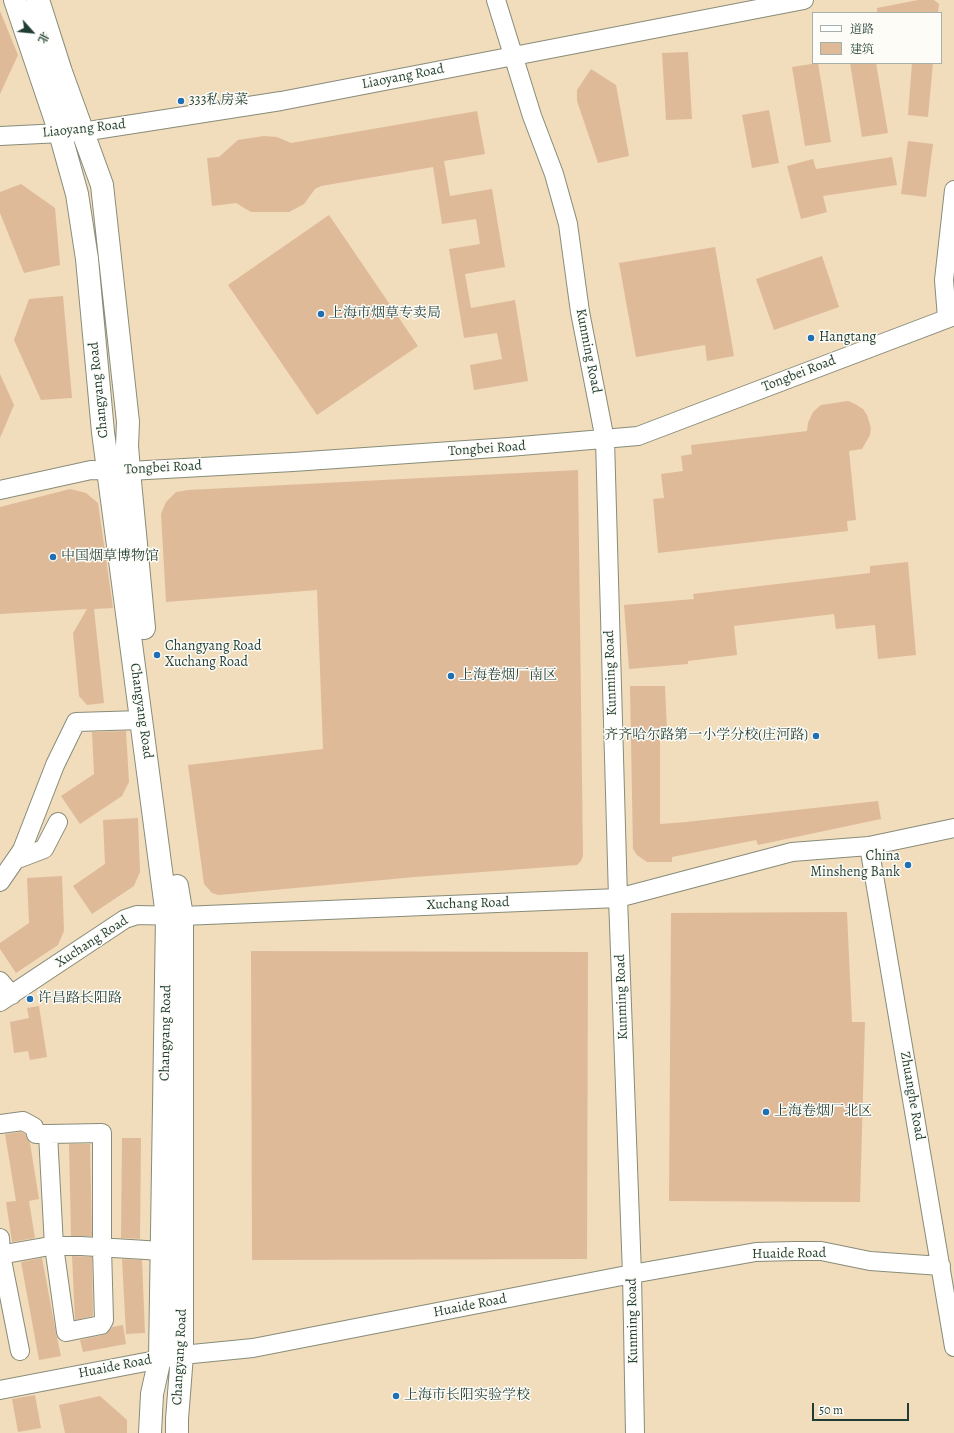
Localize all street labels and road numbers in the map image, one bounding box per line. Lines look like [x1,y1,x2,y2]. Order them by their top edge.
street label: Liaoyang Road [360,61,446,93]
street label: Liaoyang Road [42,116,126,142]
street label: Kunming Road [572,307,604,395]
street label: Changyang Road [86,341,112,439]
street label: Tongbei Road [760,352,838,396]
street label: Tongbei Road [448,438,526,460]
street label: Tongbei Road [124,458,202,478]
street label: Kunming Road [601,630,621,716]
street label: Changyang Road [126,662,156,760]
street label: Xuchang Road [426,894,510,914]
street label: Xuchang Road [53,912,131,972]
street label: Kunming Road [612,954,632,1040]
street label: Changyang Road [157,985,175,1081]
street label: Zhuanghe Road [896,1050,928,1142]
street label: Huaide Road [752,1245,826,1263]
street label: Kunming Road [624,1278,642,1364]
street label: Huaide Road [432,1291,508,1321]
street label: Changyang Road [169,1308,191,1406]
street label: Huaide Road [77,1352,153,1382]

